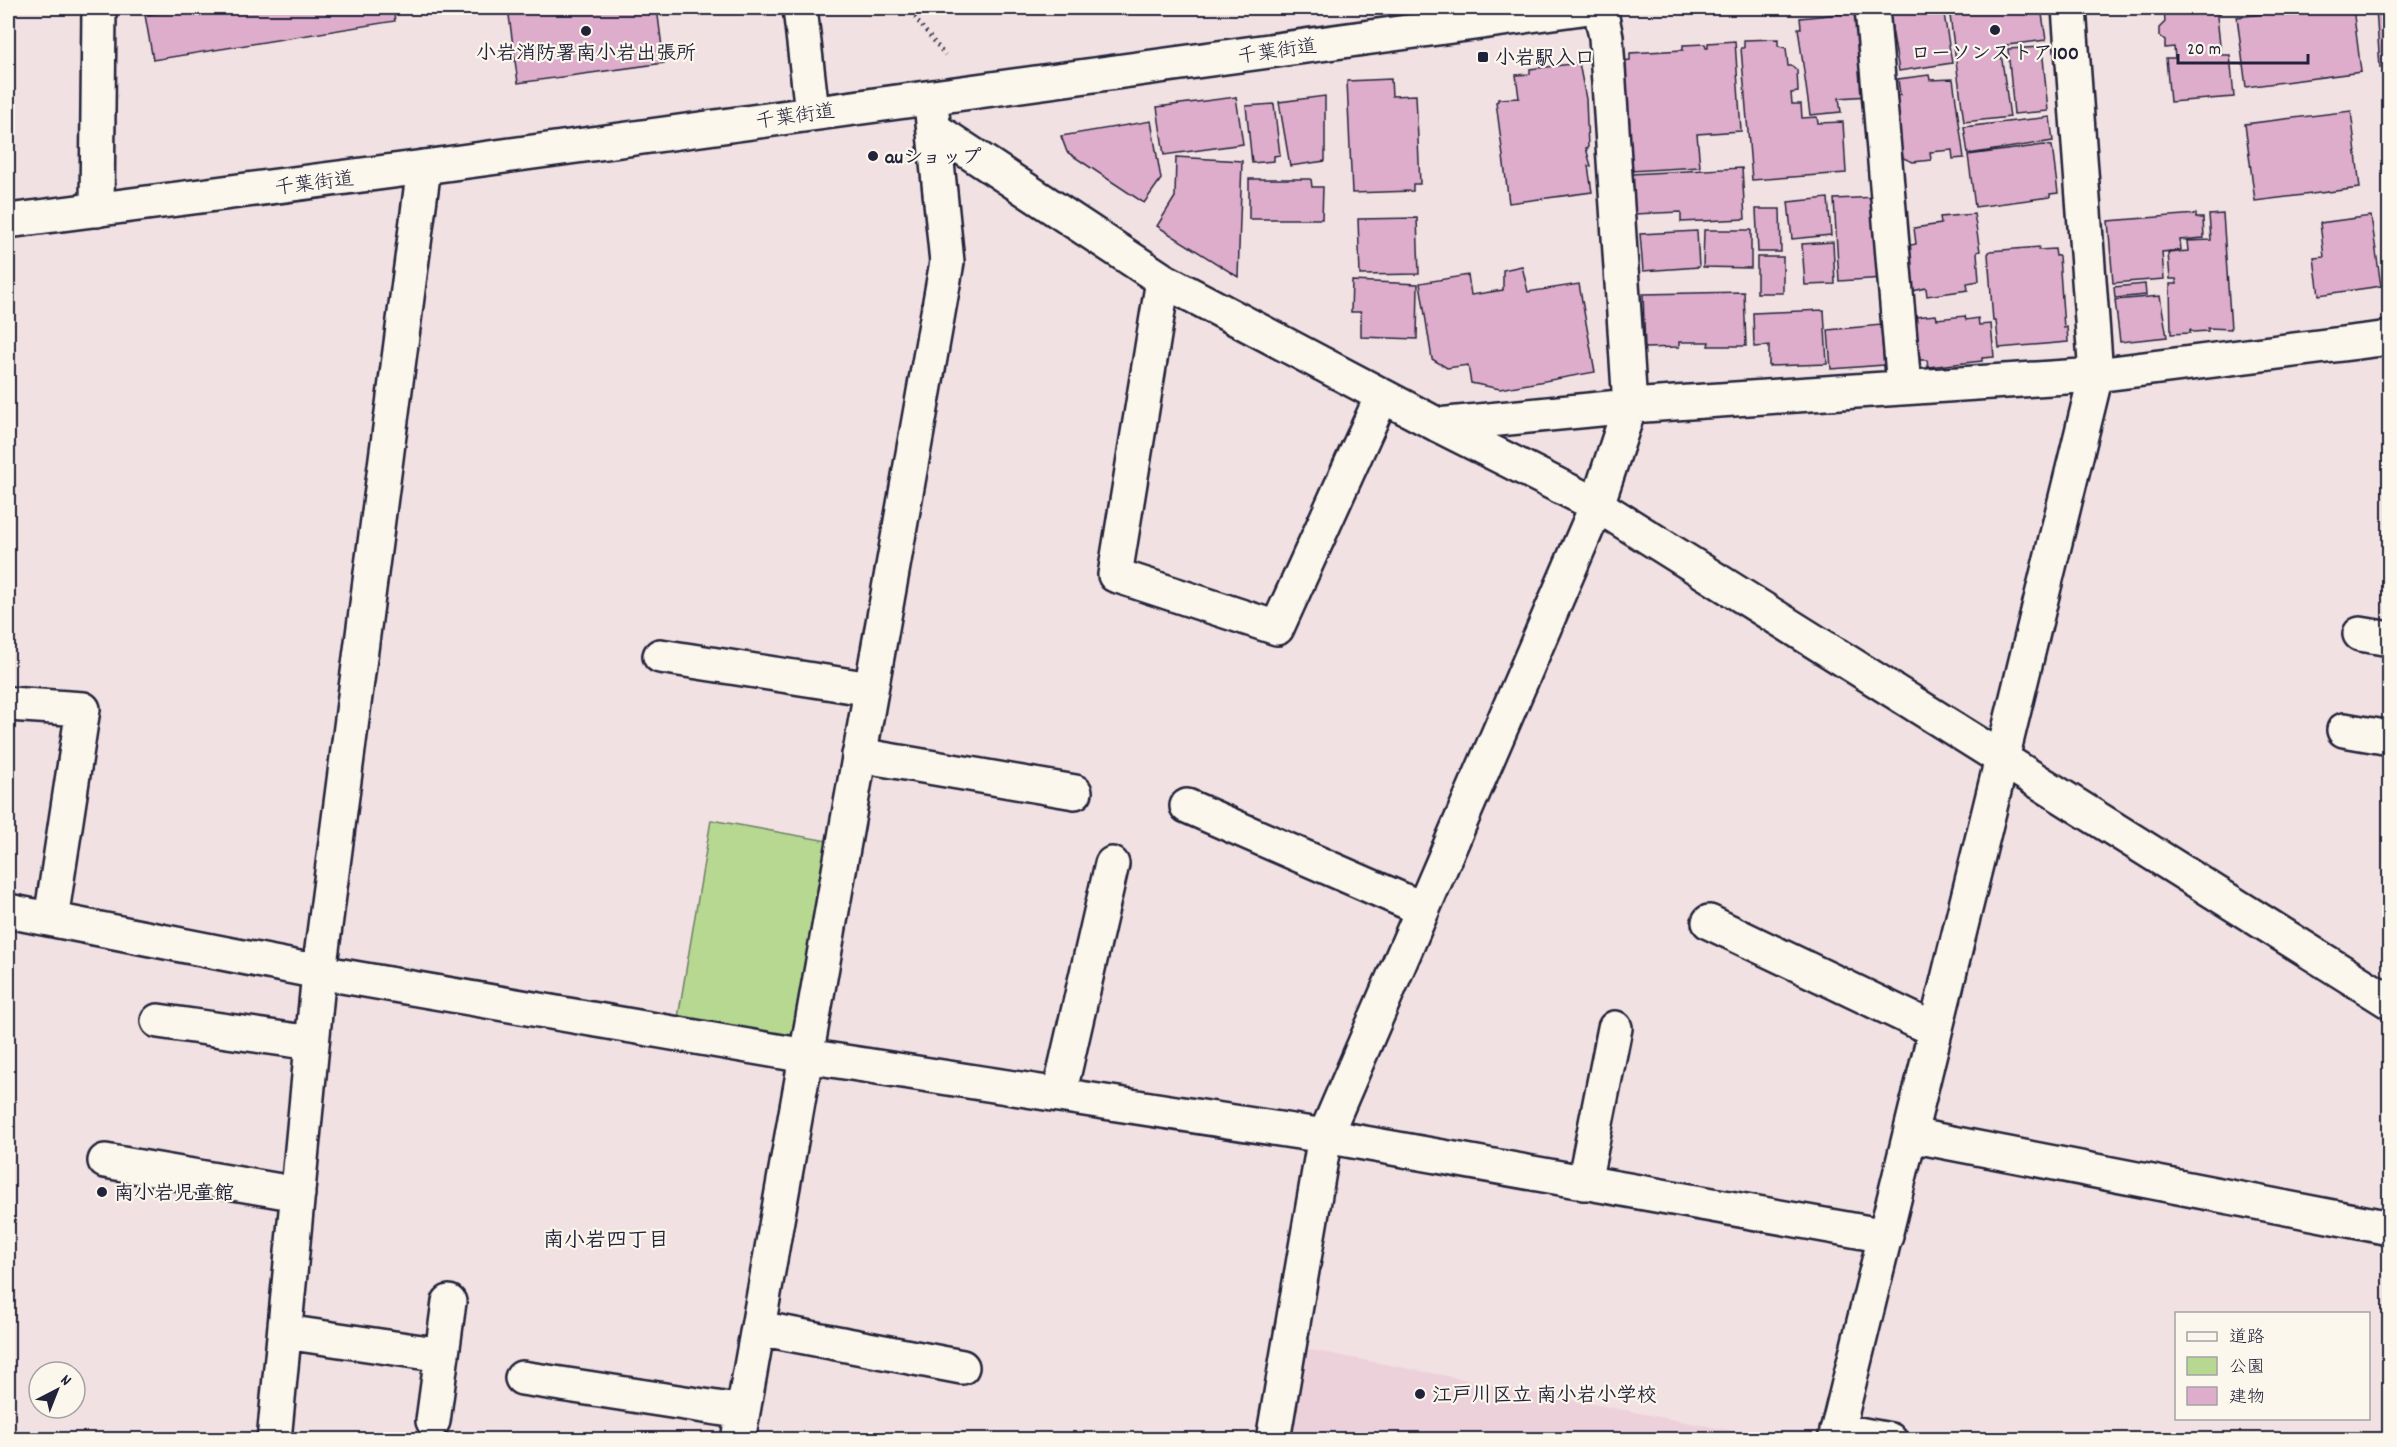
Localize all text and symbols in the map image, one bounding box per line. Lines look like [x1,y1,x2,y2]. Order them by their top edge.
marker: ローソンストア100 [1988,23,2002,37]
marker: 小岩消防署南小岩出張所 [579,24,593,38]
scale bar [2178,27,2308,65]
street label: 千葉街道 [1236,34,1319,72]
text: 20 m [2187,38,2221,63]
place label: 小岩消防署南小岩出張所 [476,41,696,69]
place label: ローソンストア100 [1911,41,2079,69]
place label: 小岩駅入口 [1495,46,1595,74]
marker: 小岩駅入口 [1476,50,1490,64]
street label: 千葉街道 [754,99,837,137]
place label: auショップ [885,145,981,173]
marker: auショップ [866,149,880,163]
street label: 千葉街道 [273,166,356,204]
place label: 南小岩児童館 [114,1181,234,1209]
marker: 南小岩児童館 [95,1185,109,1199]
district label: 南小岩四丁目 [543,1227,669,1257]
legend [2175,1312,2370,1420]
text: 道路 [2229,1326,2265,1351]
text: 公園 [2229,1356,2265,1381]
north arrow [27,1360,87,1420]
text: N [55,1370,76,1392]
place label: 江戸川区立 南小岩小学校 [1432,1383,1657,1411]
text: 建物 [2229,1386,2265,1411]
marker: 江戸川区立 南小岩小学校 [1413,1387,1427,1401]

